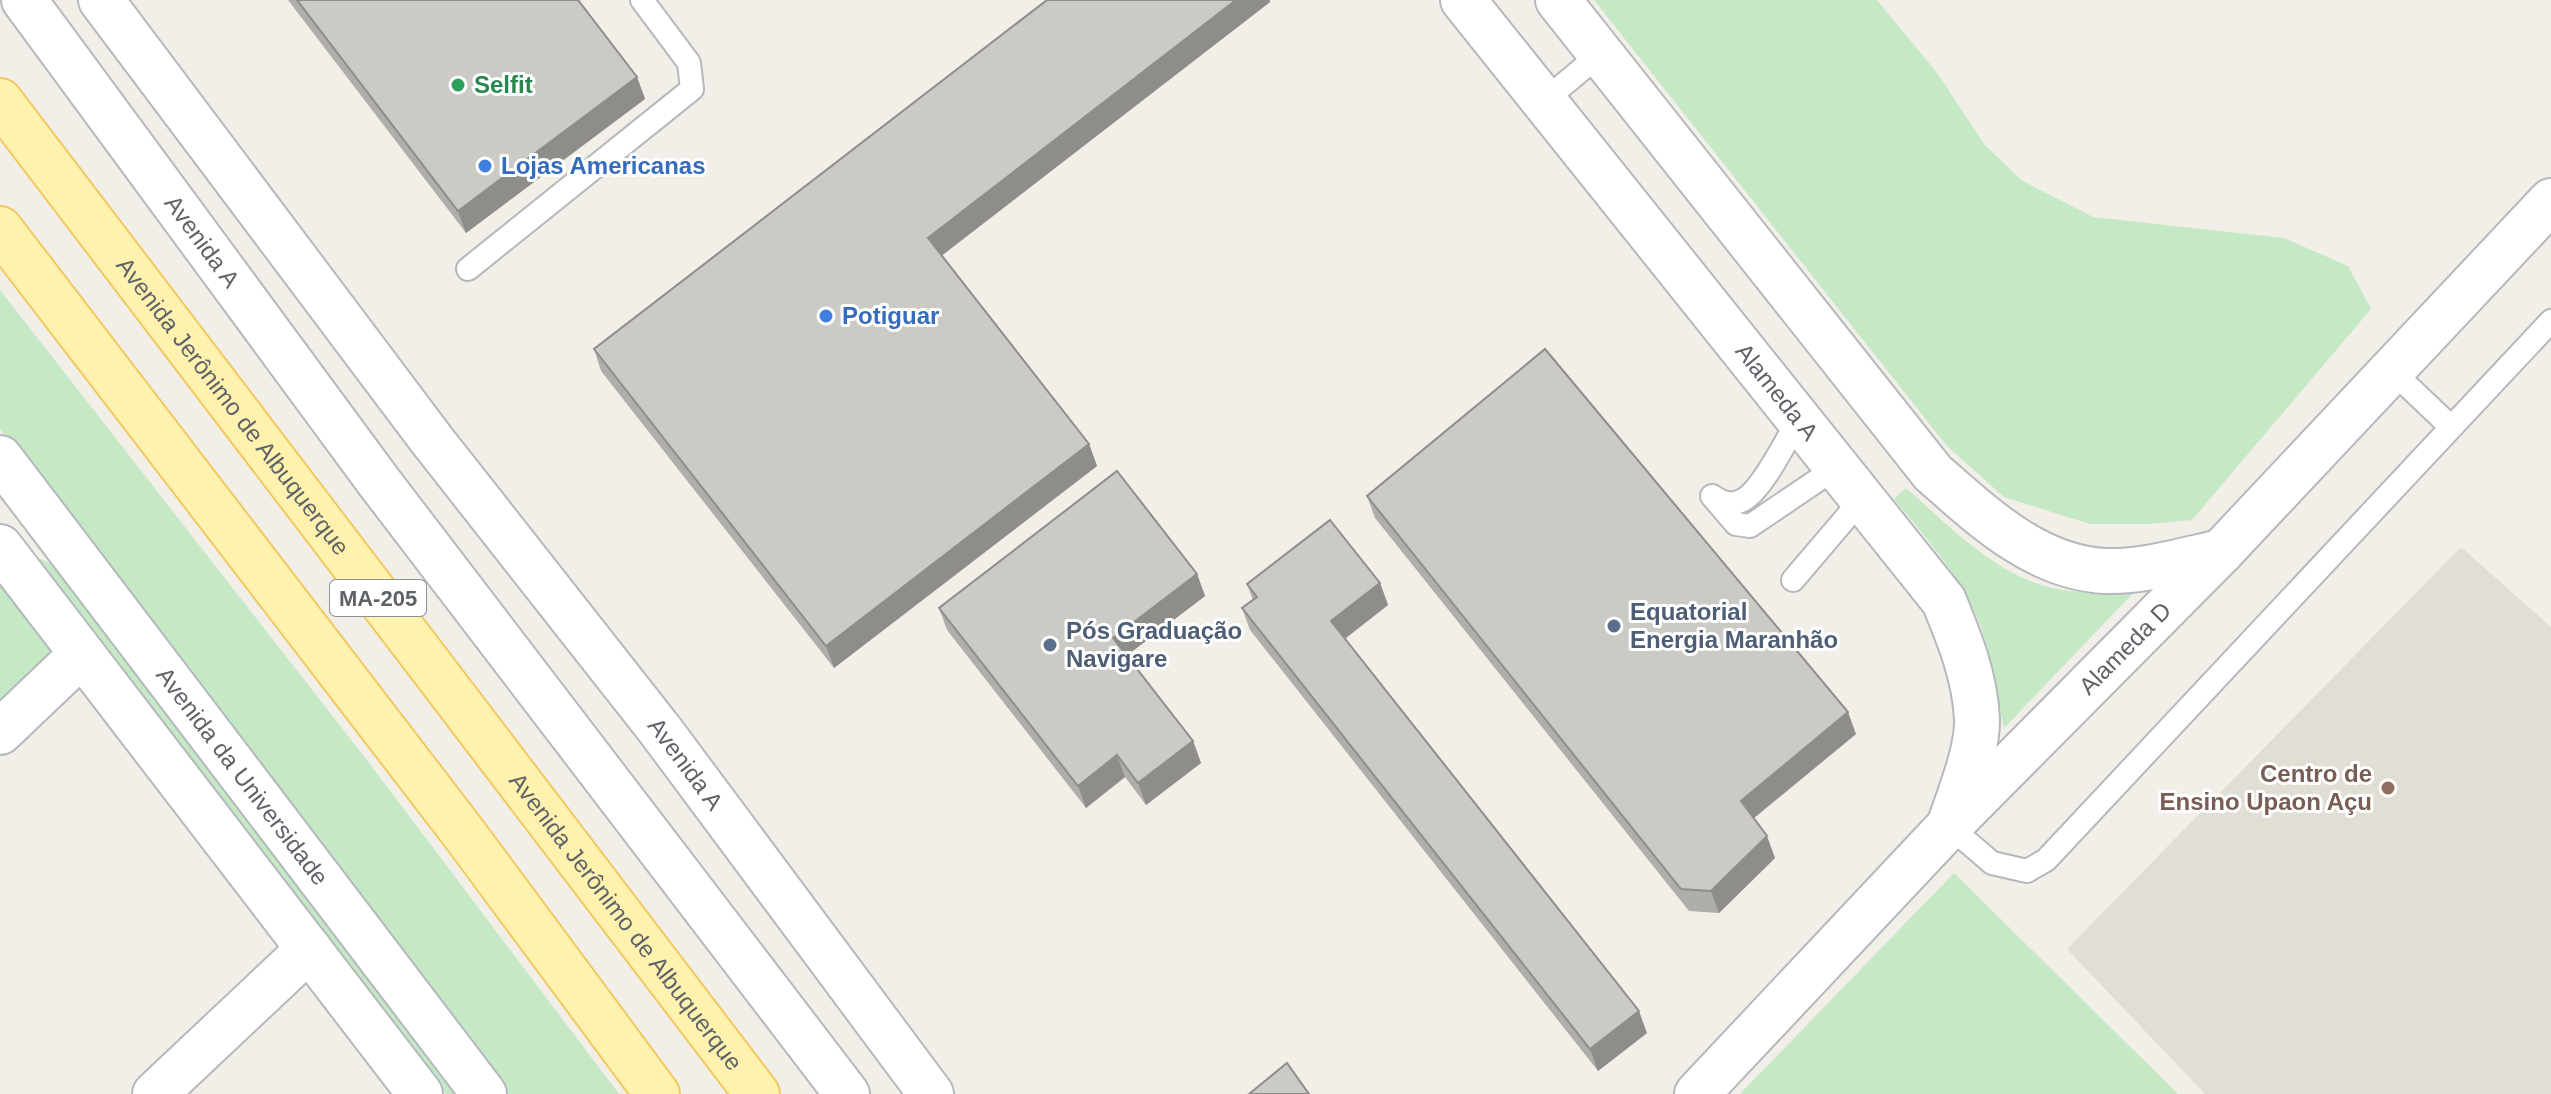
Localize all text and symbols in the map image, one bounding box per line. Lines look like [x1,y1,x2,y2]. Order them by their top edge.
place label: Selfit [474,71,533,98]
marker: Selfit [449,76,467,94]
place label: Lojas Americanas [501,152,706,179]
marker: Lojas Americanas [476,157,494,175]
street label: Avenida A [160,190,245,293]
street label: Avenida Jerônimo de Albuquerque [111,252,355,560]
place label: Potiguar [842,302,939,329]
marker: Potiguar [817,307,835,325]
street label: Alameda A [1730,338,1824,445]
road number: MA-205 [330,580,426,616]
street label: Alameda D [2073,596,2176,700]
place label: Equatorial Energia Maranhão [1630,598,1838,653]
place label: Pós Graduação Navigare [1066,617,1242,672]
marker: Equatorial Energia Maranhão [1605,617,1623,635]
marker: Pós Graduação Navigare [1041,636,1059,654]
street label: Avenida da Universidade [151,662,334,890]
street label: Avenida A [643,712,729,815]
place label: Centro de Ensino Upaon Açu [2160,760,2372,815]
street label: Avenida Jerônimo de Albuquerque [504,767,748,1075]
marker: Centro de Ensino Upaon Açu [2379,779,2397,797]

